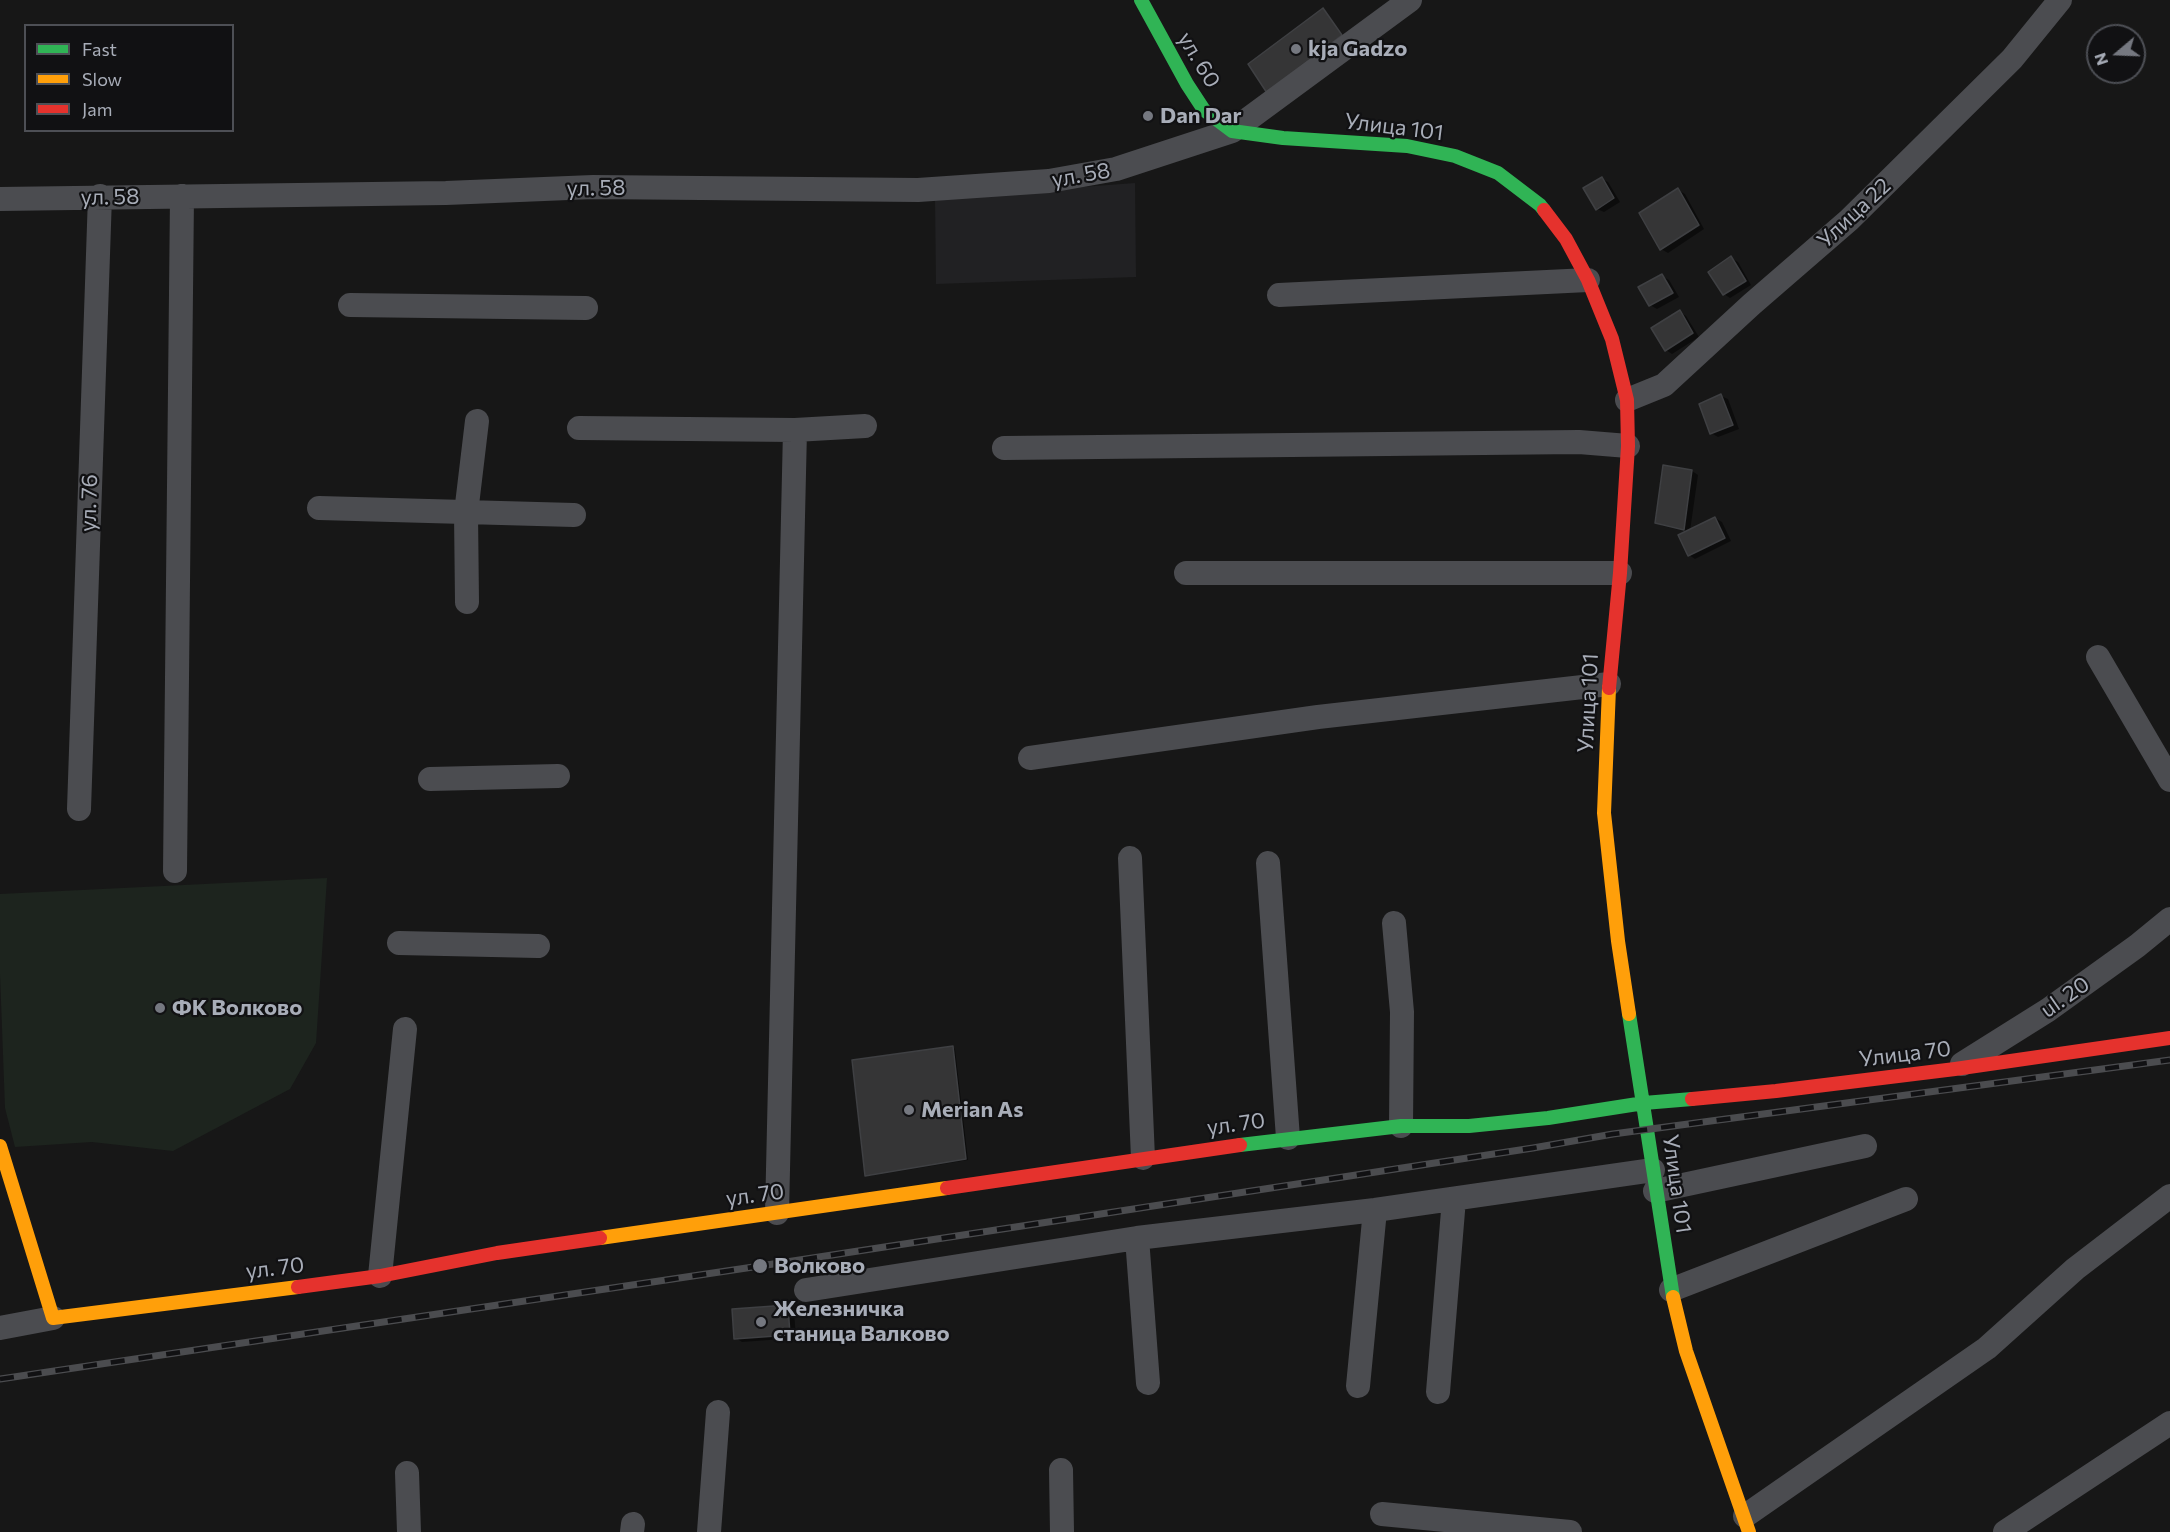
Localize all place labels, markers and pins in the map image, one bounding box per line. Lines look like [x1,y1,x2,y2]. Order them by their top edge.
place label: kja Gadzo [1308,36,1407,62]
marker: kja Gadzo [1289,42,1303,56]
place label: Dan Dar [1160,103,1241,129]
marker: Dan Dar [1141,109,1155,123]
place label: ФК Волково [172,995,302,1021]
marker: ФК Волково [153,1001,167,1015]
place label: Merian As [921,1097,1023,1123]
marker: Merian As [902,1103,916,1117]
place label: Волково [774,1253,865,1279]
marker: Волково [751,1257,769,1275]
place label: Железничка станица Валково [773,1296,950,1348]
marker: Железничка станица Валково [754,1315,768,1329]

